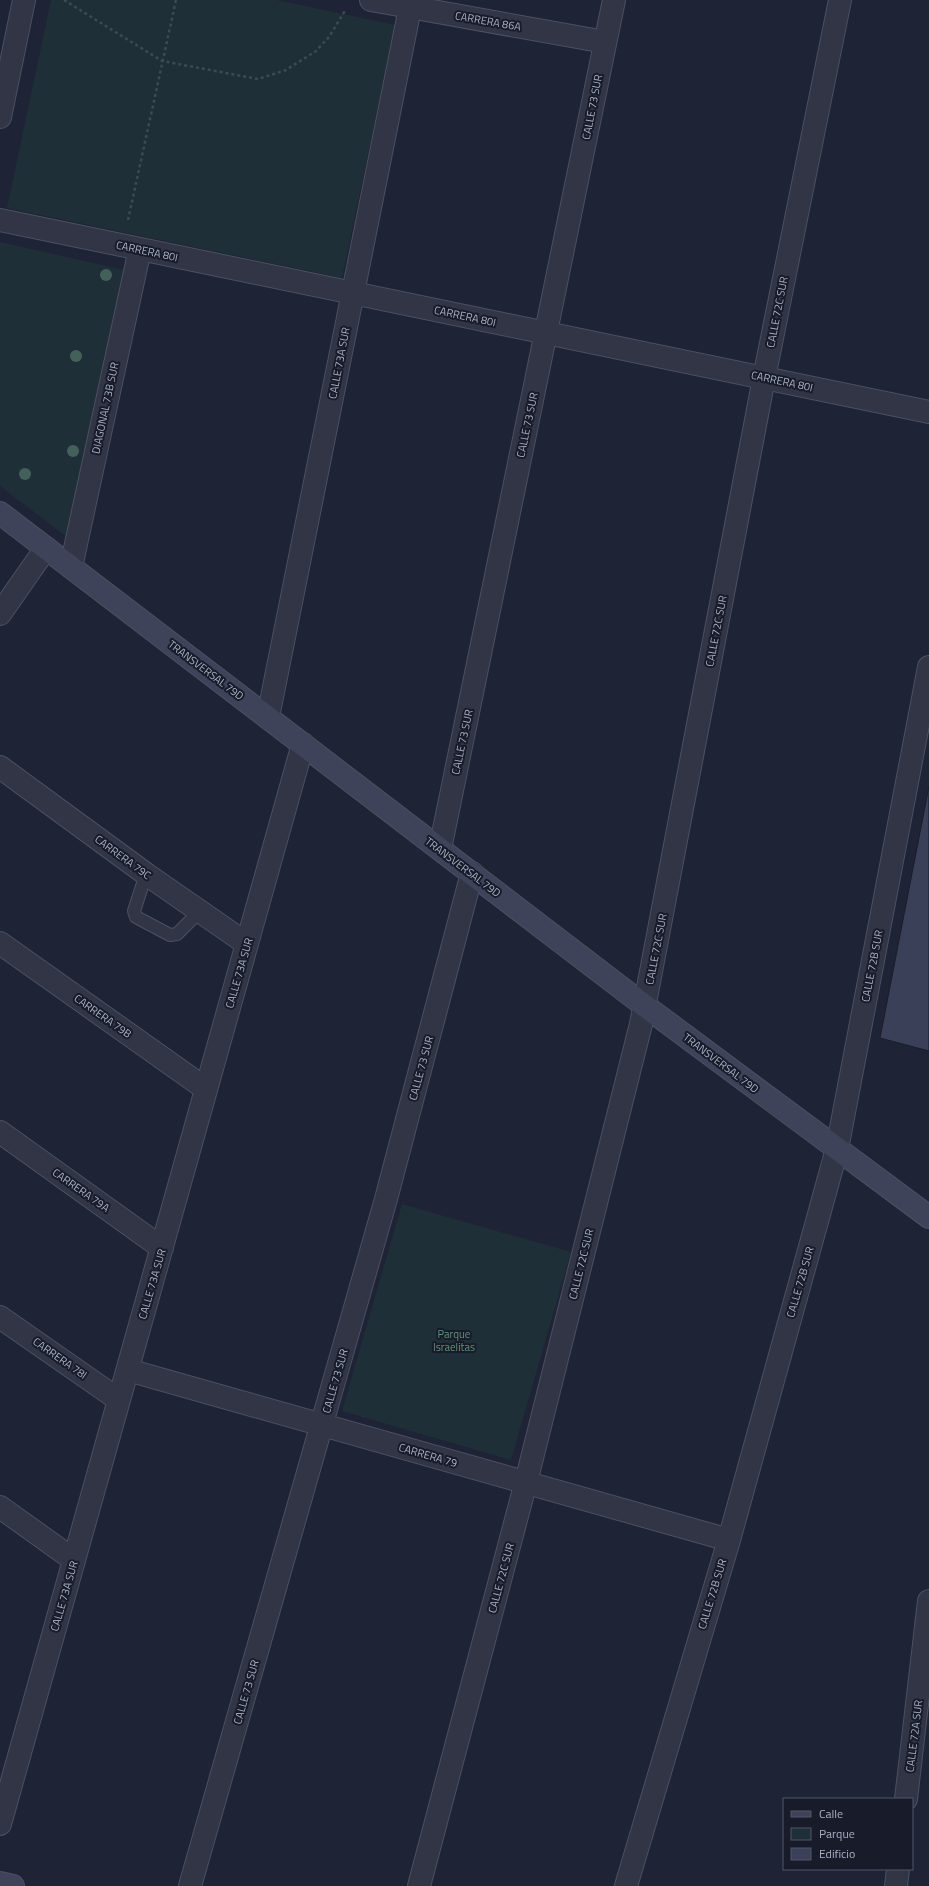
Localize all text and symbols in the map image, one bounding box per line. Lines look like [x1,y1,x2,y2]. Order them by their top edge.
street label: CARRERA 86A [454,7,523,35]
street label: CALLE 73 SUR [578,73,606,141]
street label: CARRERA 80I [115,237,179,265]
street label: CALLE 72C SUR [762,275,792,349]
street label: CARRERA 80I [433,302,497,330]
street label: CALLE 73A SUR [324,326,354,400]
street label: DIAGONAL 73B SUR [87,360,123,455]
street label: CARRERA 80I [750,367,814,395]
street label: CALLE 73 SUR [512,391,542,459]
street label: CALLE 72C SUR [701,594,731,668]
street label: TRANSVERSAL 79D [165,636,247,704]
street label: CALLE 73 SUR [447,708,477,776]
street label: CARRERA 79C [92,831,154,883]
street label: TRANSVERSAL 79D [422,833,504,901]
street label: CALLE 72C SUR [641,912,671,986]
street label: CALLE 72B SUR [857,928,887,1003]
street label: CALLE 73A SUR [221,936,257,1010]
street label: CARRERA 79B [71,990,135,1042]
street label: TRANSVERSAL 79D [680,1029,762,1097]
street label: CALLE 73 SUR [405,1034,437,1102]
street label: CARRERA 79A [49,1164,113,1216]
street label: CALLE 72C SUR [565,1227,598,1301]
street label: CALLE 72B SUR [782,1245,818,1319]
street label: CALLE 73A SUR [134,1247,170,1321]
park label: Parque Israelitas [433,1326,475,1355]
street label: CARRERA 78I [30,1333,90,1383]
street label: CALLE 73 SUR [318,1347,352,1415]
street label: CARRERA 79 [397,1439,459,1471]
street label: CALLE 72C SUR [484,1541,518,1615]
street label: CALLE 72B SUR [694,1557,730,1631]
street label: CALLE 73A SUR [46,1559,82,1633]
street label: CALLE 73 SUR [229,1658,263,1726]
street label: CALLE 72A SUR [902,1699,926,1773]
legend [783,1798,913,1870]
text: Calle [819,1804,843,1823]
text: Parque [819,1824,855,1843]
text: Edificio [819,1844,855,1863]

